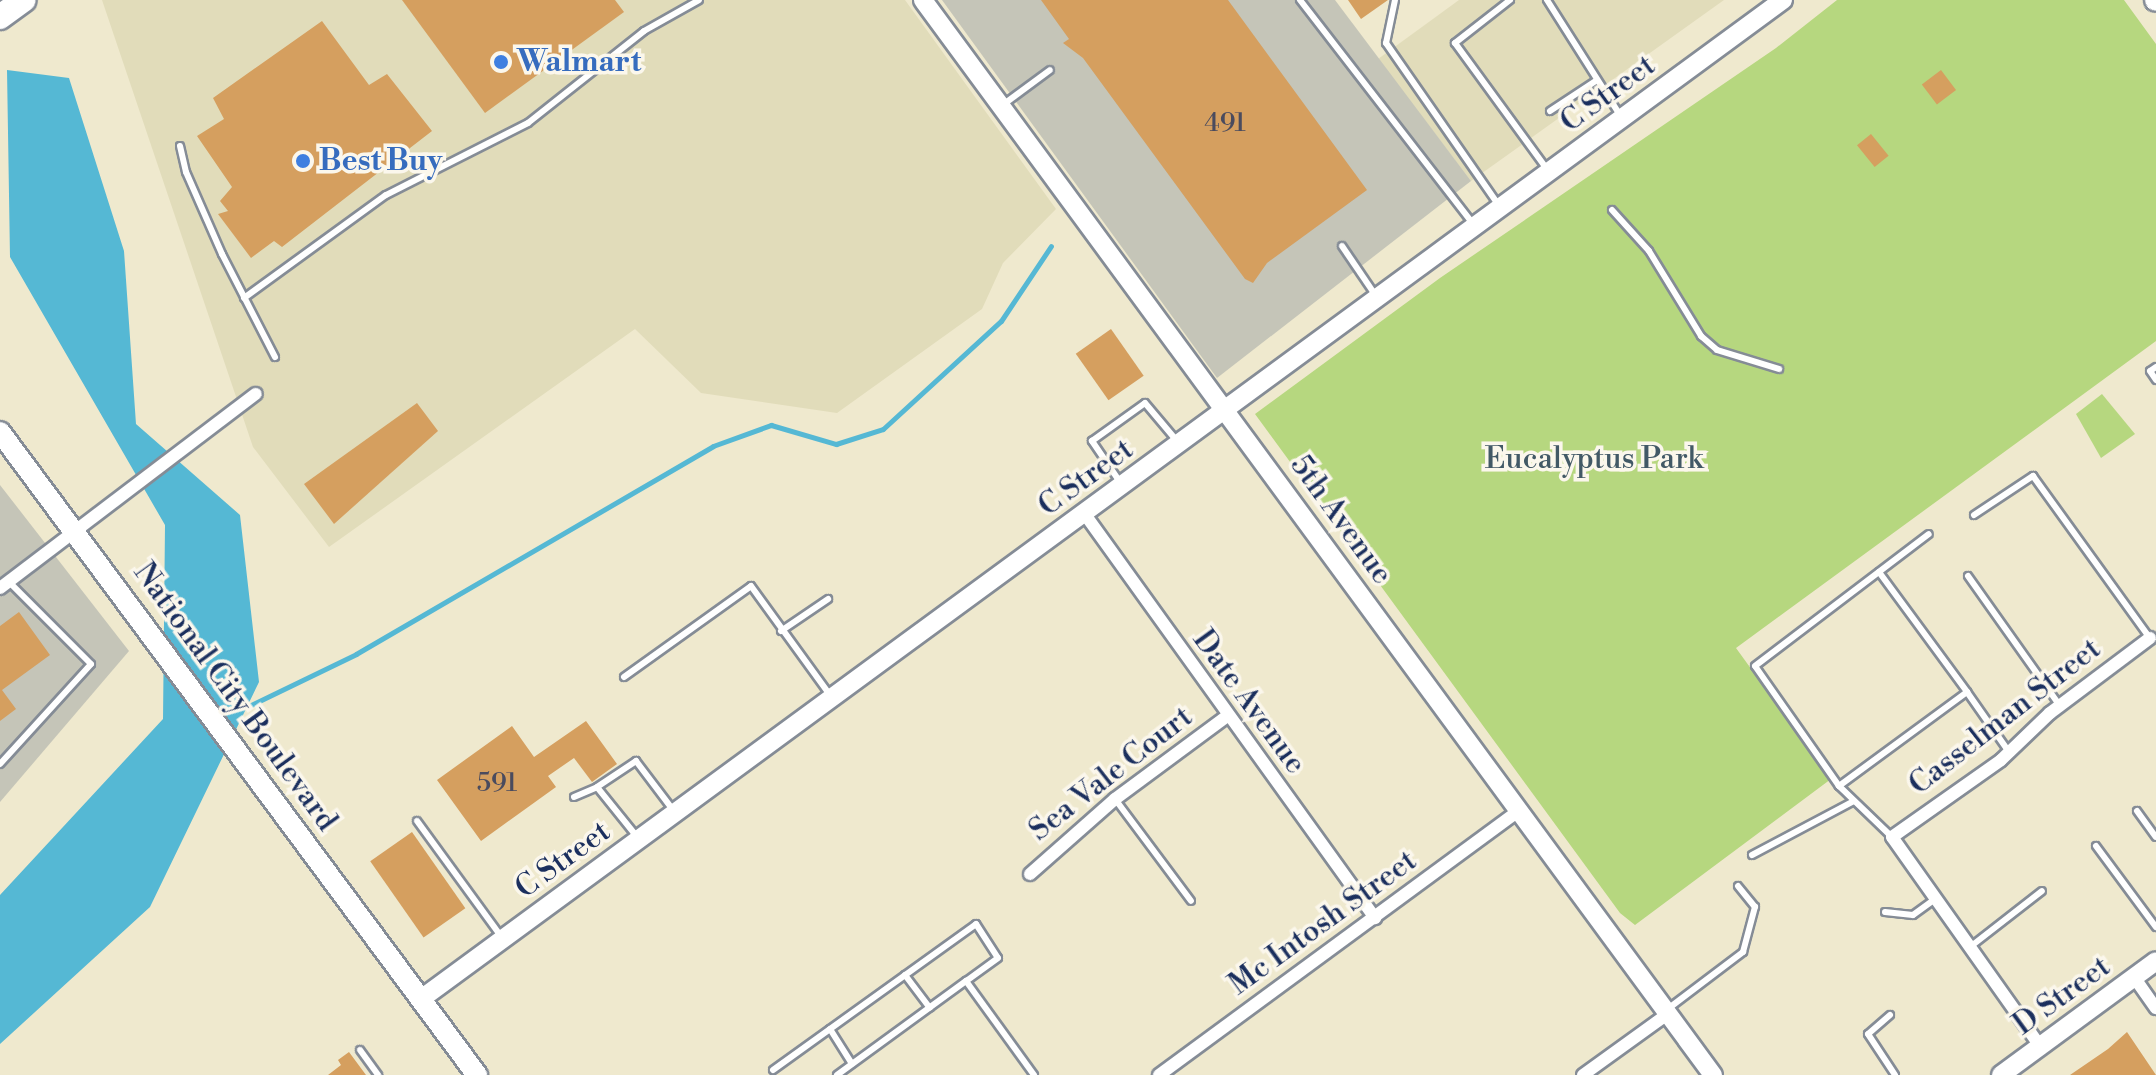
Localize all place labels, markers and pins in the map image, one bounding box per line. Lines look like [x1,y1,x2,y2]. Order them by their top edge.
place label: Walmart [517,44,641,80]
marker: Walmart [492,53,510,71]
place label: Best Buy [319,143,442,179]
marker: Best Buy [294,152,312,170]

